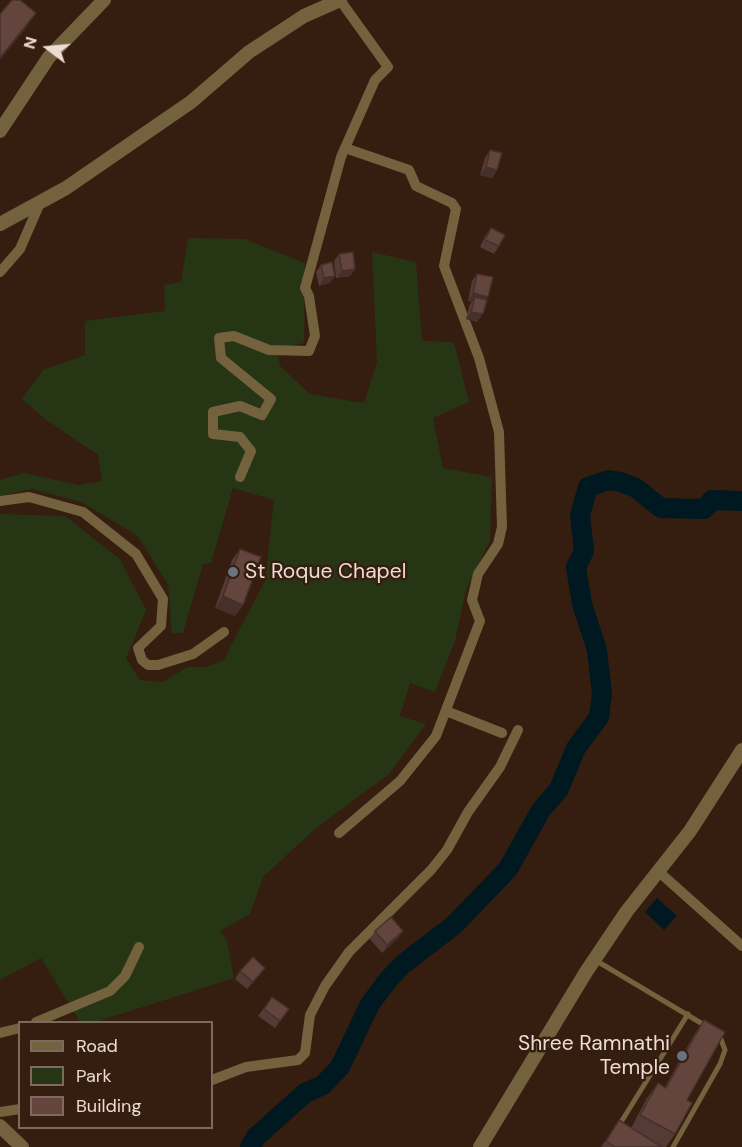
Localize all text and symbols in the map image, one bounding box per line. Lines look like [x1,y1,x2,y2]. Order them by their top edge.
north arrow [18,18,78,78]
text: N [19,34,42,51]
place label: St Roque Chapel [245,559,406,585]
marker: St Roque Chapel [226,565,240,579]
legend [18,1021,213,1129]
place label: Shree Ramnathi Temple [518,1031,670,1081]
text: Road [76,1034,118,1058]
marker: Shree Ramnathi Temple [675,1049,689,1063]
text: Park [76,1064,112,1088]
text: Building [76,1094,141,1118]

